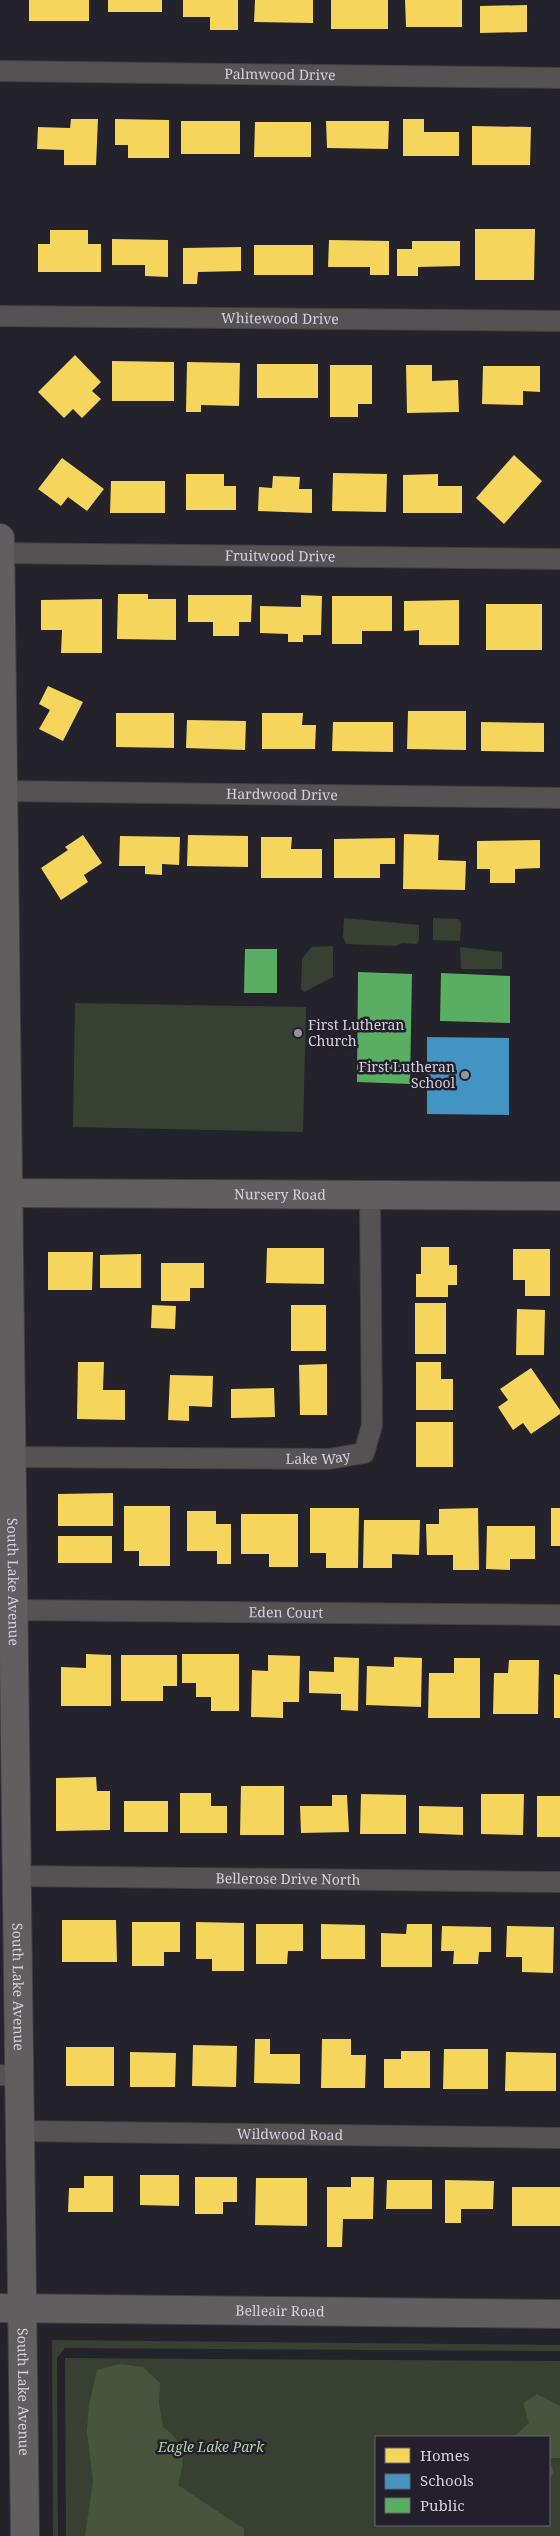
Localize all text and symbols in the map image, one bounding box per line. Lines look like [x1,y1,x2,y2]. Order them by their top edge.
street label: Palmwood Drive [224,64,336,84]
street label: Whitewood Drive [221,308,339,328]
street label: Fruitwood Drive [225,545,335,566]
street label: Hardwood Drive [226,784,338,804]
place label: First Lutheran Church [308,1015,404,1050]
marker: First Lutheran Church [292,1027,304,1039]
place label: First Lutheran School [359,1057,456,1092]
marker: First Lutheran School [459,1069,471,1081]
street label: Nursery Road [234,1184,326,1204]
street label: Lake Way [285,1446,352,1468]
street label: South Lake Avenue [3,1518,24,1646]
street label: Eden Court [249,1602,323,1622]
street label: Bellerose Drive North [216,1868,361,1889]
street label: South Lake Avenue [8,1923,29,2051]
street label: Wildwood Road [237,2124,344,2144]
street label: Belleair Road [235,2301,325,2320]
street label: South Lake Avenue [13,2328,34,2456]
legend [375,2436,550,2526]
park label: Eagle Lake Park [157,2437,265,2456]
text: Homes [420,2445,470,2465]
text: Schools [420,2470,474,2490]
text: Public [420,2495,465,2515]

